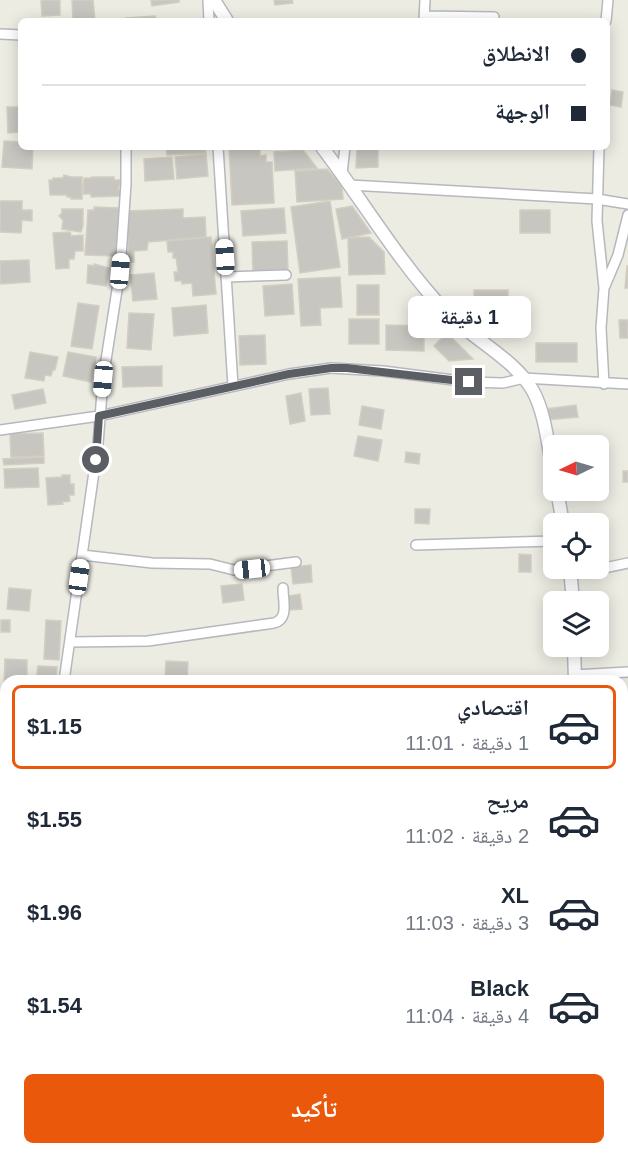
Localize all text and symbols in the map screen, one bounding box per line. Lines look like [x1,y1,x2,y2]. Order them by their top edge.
text: الانطلاق [482,41,550,66]
text: الوجهة [495,99,550,124]
car [215,239,235,275]
car [109,252,131,290]
callout: 1 دقيقة [408,295,530,337]
text: 1 دقيقة [440,306,499,328]
car [92,360,114,398]
route end [455,368,482,395]
north arrow [543,435,609,501]
map controls [543,435,609,657]
route start [82,446,109,473]
button: locate [543,513,609,579]
car [68,558,90,596]
car [233,558,271,580]
button: layers [543,591,609,657]
text: اقتصادي [457,695,529,720]
icon: car [547,700,601,754]
text: $1.15 [27,714,82,739]
text: 1 دقيقة · 11:01 [405,732,529,754]
text: مريح [486,788,529,813]
icon: car [547,793,601,847]
text: $1.55 [27,807,82,832]
text: 2 دقيقة · 11:02 [405,825,529,847]
text: XL [501,883,529,908]
icon: car [547,886,601,940]
text: $1.96 [27,900,82,925]
text: 3 دقيقة · 11:03 [405,912,529,934]
text: Black [470,976,529,1001]
icon: car [547,979,601,1033]
text: $1.54 [27,993,82,1018]
text: 4 دقيقة · 11:04 [405,1005,529,1027]
button: تأكيد [24,1074,604,1143]

